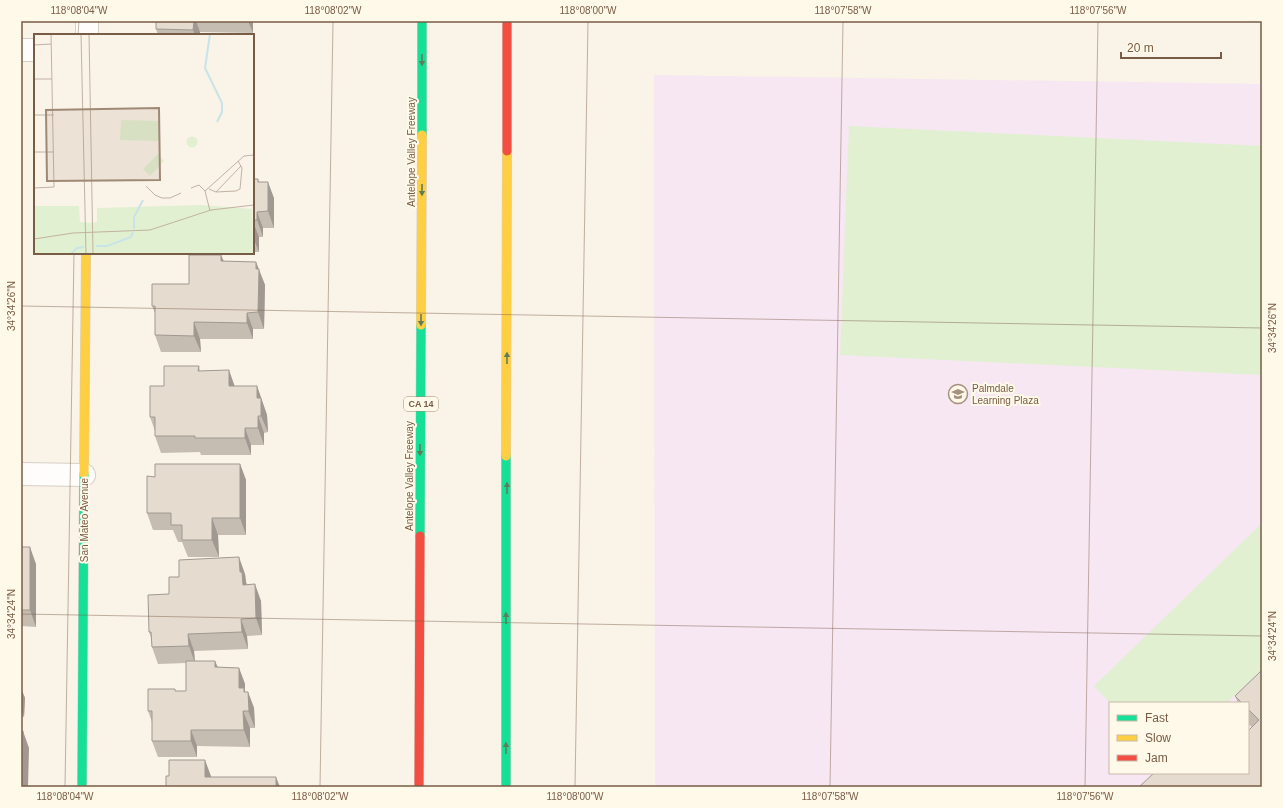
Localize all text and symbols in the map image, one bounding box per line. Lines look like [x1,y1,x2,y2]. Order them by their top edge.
text: 118°08'04"W [50,5,108,16]
text: 118°08'02"W [304,5,362,16]
text: 118°08'00"W [559,5,617,16]
text: 118°07'58"W [814,5,872,16]
text: 118°07'56"W [1069,5,1127,16]
inset map [34,34,254,254]
scale bar [1121,34,1221,60]
text: 20 m [1127,41,1154,55]
one-way arrow [419,54,425,67]
street label: Antelope Valley Freeway [406,97,417,207]
one-way arrow [419,184,425,197]
text: 34°34'26"N [6,281,17,331]
text: 34°34'26"N [1267,303,1278,353]
one-way arrow [418,314,424,327]
one-way arrow [504,351,510,364]
school or university icon: Palmdale Learning Plaza [947,383,969,405]
place label: Palmdale Learning Plaza [972,383,1039,406]
road number: CA 14 [404,397,438,411]
street label: Antelope Valley Freeway [404,421,415,531]
one-way arrow [417,444,424,456]
street label: San Mateo Avenue [79,477,90,562]
one-way arrow [504,481,510,494]
text: 34°34'24"N [6,589,17,639]
one-way arrow [503,611,509,624]
text: 34°34'24"N [1267,611,1278,661]
legend [1109,702,1249,774]
text: Fast [1145,711,1169,725]
text: Slow [1145,731,1171,745]
one-way arrow [503,741,509,754]
text: Jam [1145,751,1168,765]
text: 118°08'04"W [36,791,94,802]
text: 118°08'02"W [291,791,349,802]
text: 118°08'00"W [546,791,604,802]
text: 118°07'58"W [801,791,859,802]
text: 118°07'56"W [1056,791,1114,802]

